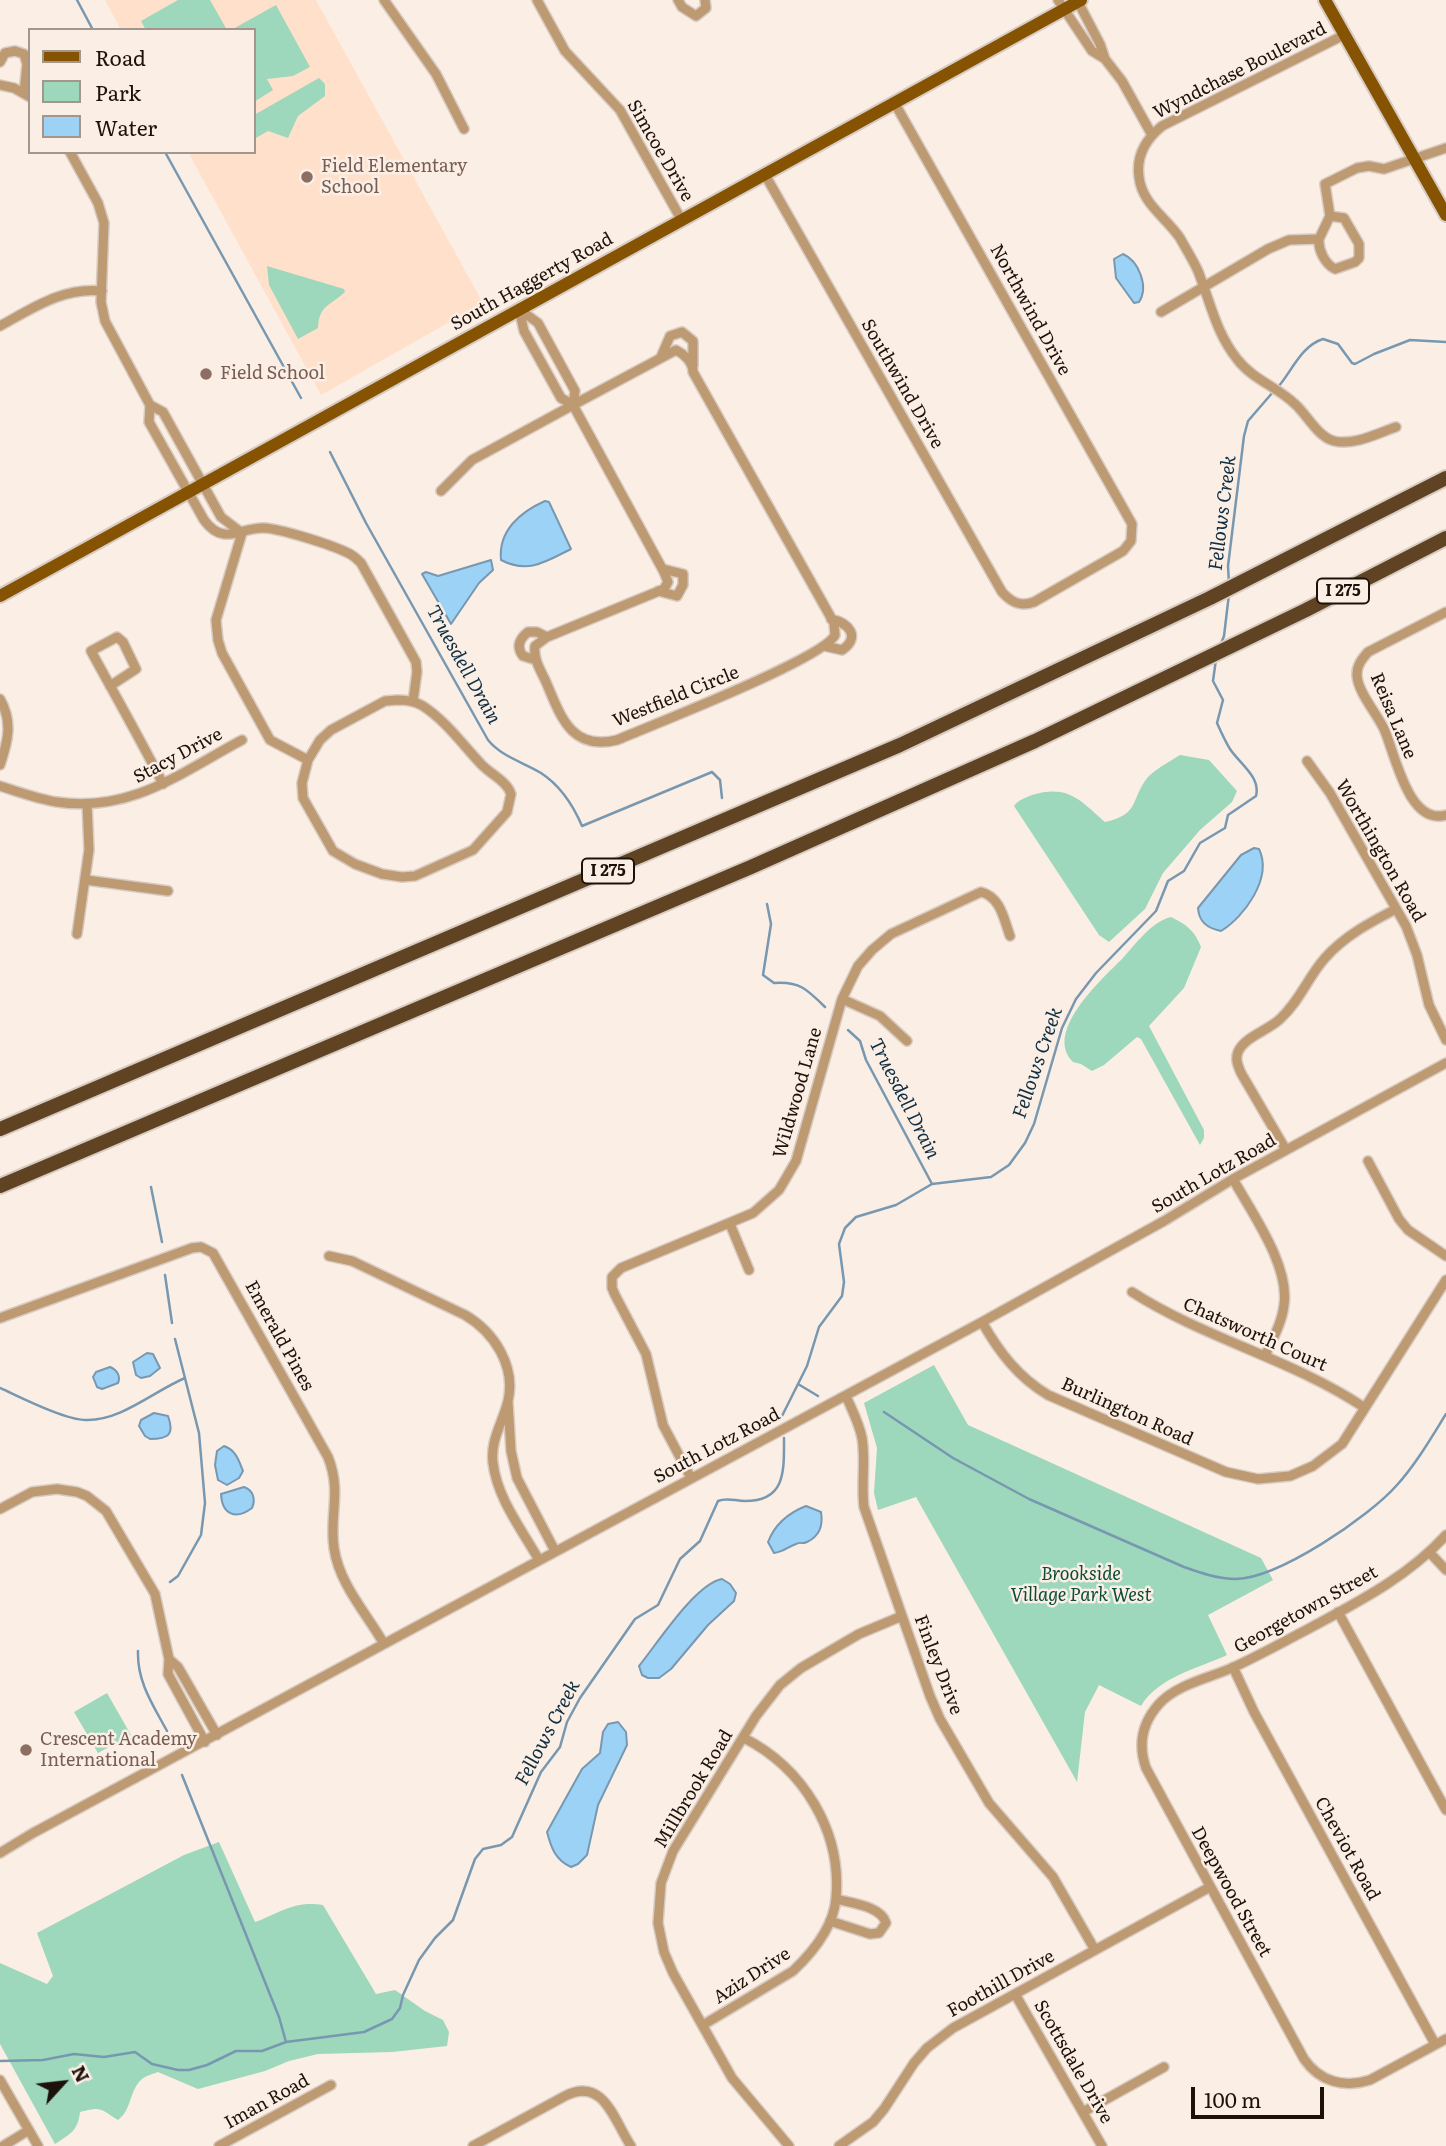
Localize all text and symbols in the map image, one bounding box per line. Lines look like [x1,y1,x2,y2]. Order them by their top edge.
street label: Wyndchase Boulevard [1150,18,1330,124]
legend [28,28,256,154]
text: Road [95,41,146,72]
text: Park [95,76,141,107]
street label: Simcoe Drive [622,96,698,206]
text: Water [95,111,157,142]
place label: Field Elementary School [321,156,467,198]
marker: Field Elementary School [299,169,315,185]
street label: South Haggerty Road [447,228,617,336]
street label: Northwind Drive [985,241,1075,379]
street label: Southwind Drive [856,315,948,453]
place label: Field School [220,363,325,385]
marker: Field School [198,366,214,382]
water label: Fellows Creek [1205,454,1241,572]
road number: I 275 [1317,578,1369,604]
water label: Truesdell Drain [421,602,505,728]
street label: Westfield Circle [610,662,742,732]
street label: Reisa Lane [1365,670,1421,762]
street label: Stacy Drive [130,724,226,788]
street label: Worthington Road [1330,776,1430,926]
road number: I 275 [582,858,634,884]
water label: Fellows Creek [1008,1004,1068,1122]
street label: Wildwood Lane [769,1025,827,1161]
water label: Truesdell Drain [864,1035,944,1163]
street label: South Lotz Road [1148,1130,1280,1218]
street label: Emerald Pines [240,1277,318,1395]
street label: Chatsworth Court [1180,1293,1330,1377]
street label: Burlington Road [1058,1373,1196,1451]
street label: South Lotz Road [650,1404,784,1488]
street label: Georgetown Street [1231,1562,1381,1658]
park label: Brookside Village Park West [1010,1564,1152,1606]
street label: Finley Drive [909,1612,967,1718]
water label: Fellows Creek [511,1676,585,1790]
street label: Millbrook Road [650,1726,738,1852]
place label: Crescent Academy International [40,1729,197,1772]
marker: Crescent Academy International [18,1742,34,1758]
street label: Cheviot Road [1310,1794,1384,1904]
street label: Deepwood Street [1186,1823,1276,1961]
street label: Aziz Drive [709,1943,795,2009]
street label: Foothill Drive [944,1946,1058,2022]
street label: Scottsdale Drive [1029,1996,1117,2128]
north arrow [28,2048,98,2118]
text: N [66,2060,98,2087]
street label: Iman Road [221,2070,313,2134]
scale bar [1194,2072,1327,2116]
text: 100 m [1204,2083,1261,2114]

